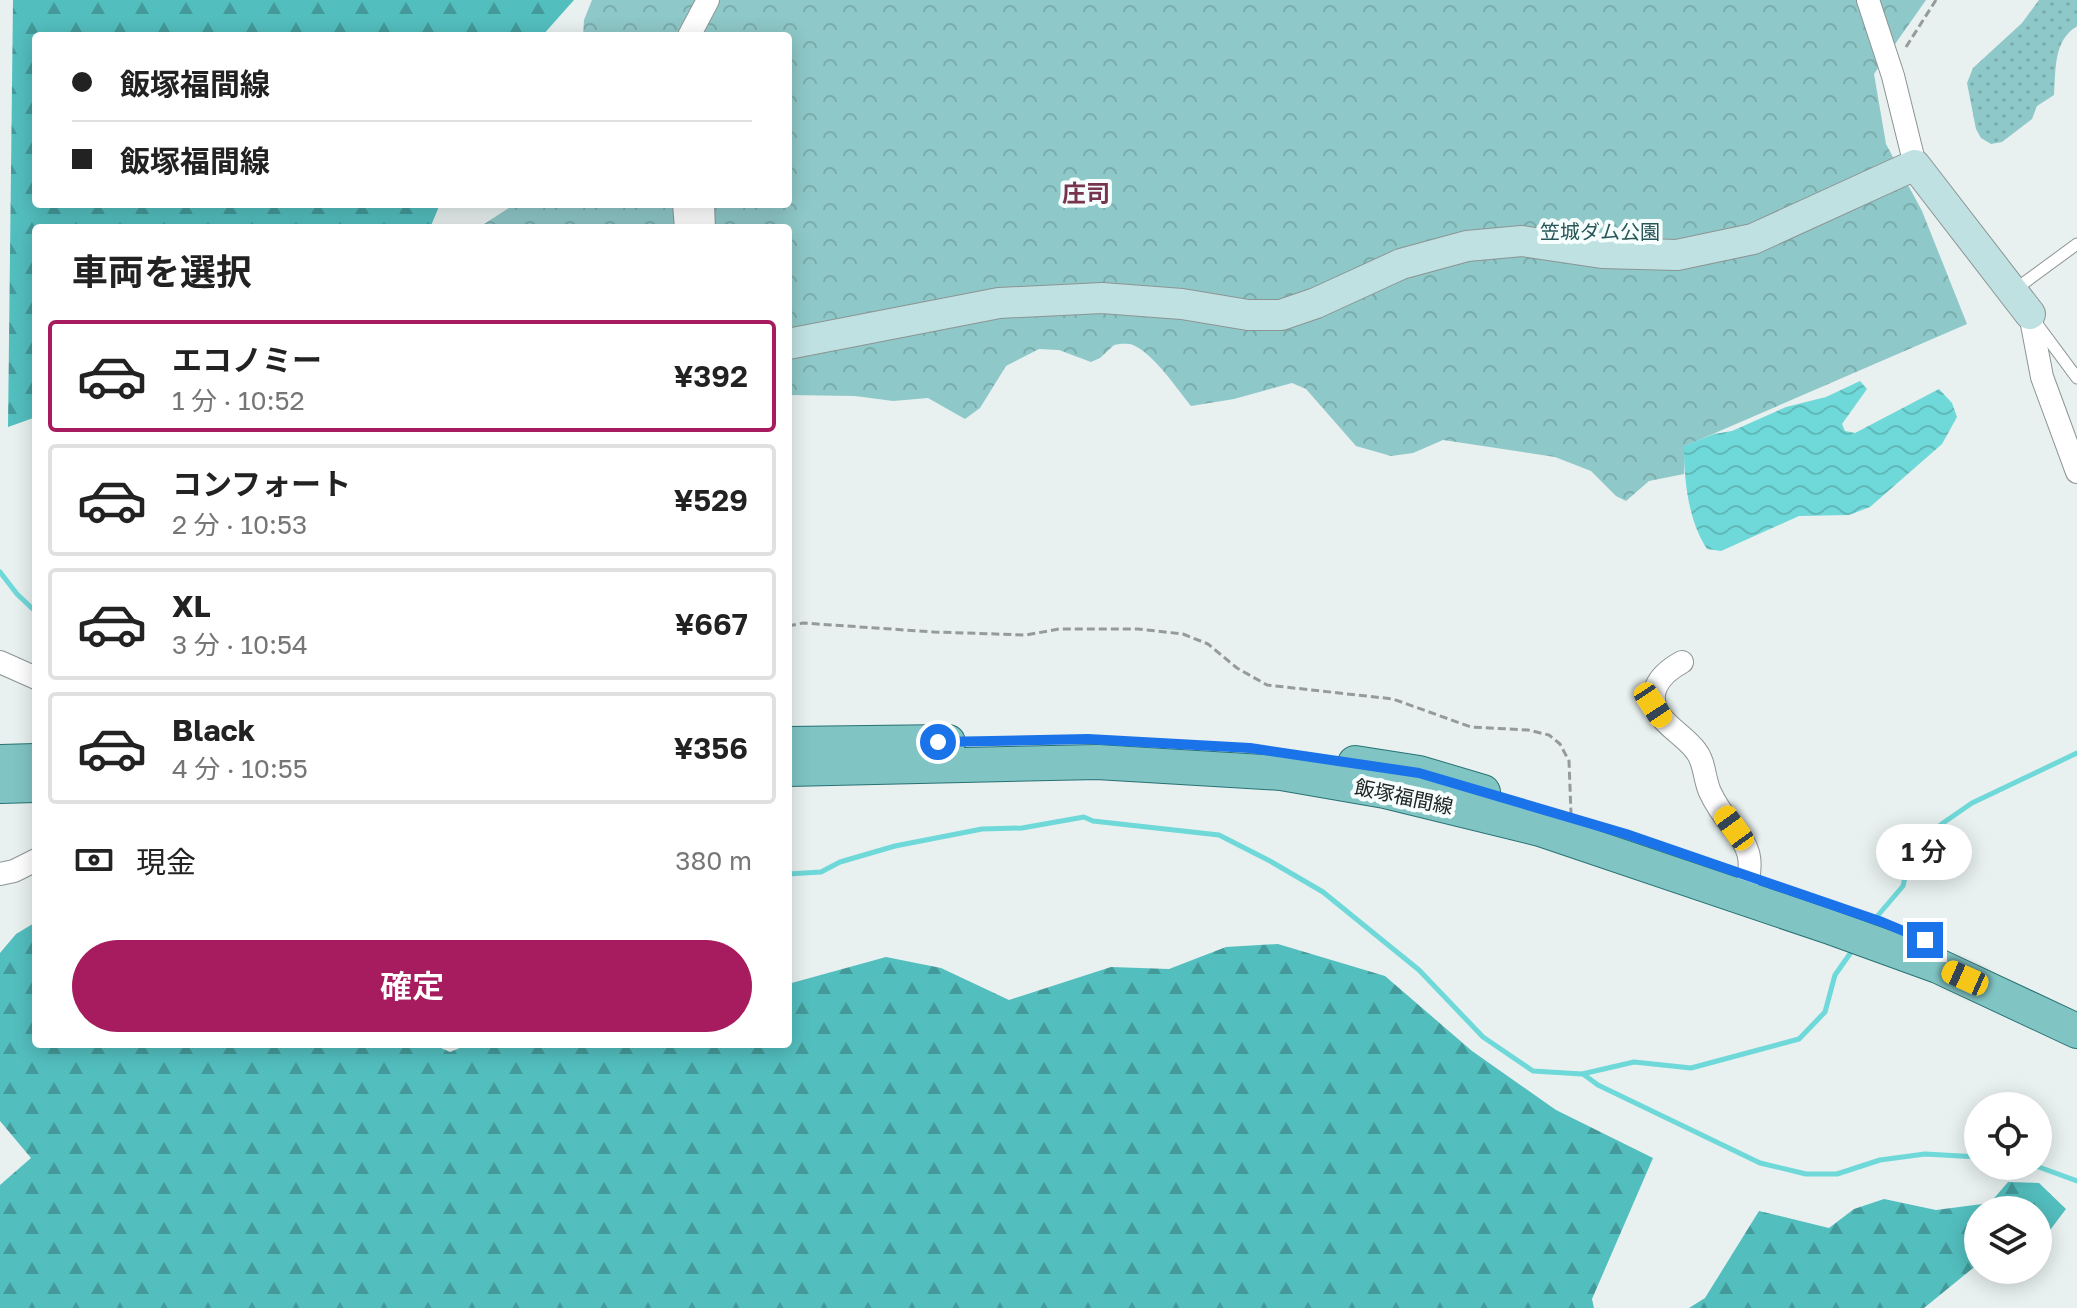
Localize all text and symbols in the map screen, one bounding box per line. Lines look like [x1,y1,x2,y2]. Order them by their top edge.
text: 飯塚福間線 [120,66,270,102]
text: 飯塚福間線 [120,143,270,179]
district label: 庄司 [1062,178,1110,207]
park label: 笠城ダム公園 [1540,219,1660,243]
text: 車両を選択 [72,250,252,293]
icon: car [76,340,148,412]
text: エコノミー [172,342,322,378]
text: ¥392 [674,358,748,394]
text: 1 分 · 10:52 [172,385,305,416]
icon: car [76,464,148,536]
text: コンフォート [172,466,351,502]
text: ¥529 [674,482,748,518]
text: 2 分 · 10:53 [172,509,307,540]
icon: car [76,588,148,660]
text: XL [172,588,211,624]
text: ¥667 [675,606,748,642]
text: 3 分 · 10:54 [172,629,308,660]
car [1630,678,1676,732]
icon: car [76,712,148,784]
text: Black [172,712,255,748]
route start [920,724,956,760]
text: ¥356 [674,730,748,766]
text: 4 分 · 10:55 [172,753,308,784]
street label: 飯塚福間線 [1353,774,1455,818]
car [1710,802,1758,854]
callout: 1 分 [1877,824,1973,880]
text: 1 分 [1901,836,1947,867]
icon: cash [72,838,116,882]
text: 現金 [136,844,196,880]
text: 380 m [675,845,752,876]
route end [1907,922,1943,958]
button: 確定 [72,940,752,1032]
car [1938,957,1992,999]
map controls [1964,1092,2052,1284]
button: locate [1964,1092,2052,1180]
button: layers [1964,1196,2052,1284]

